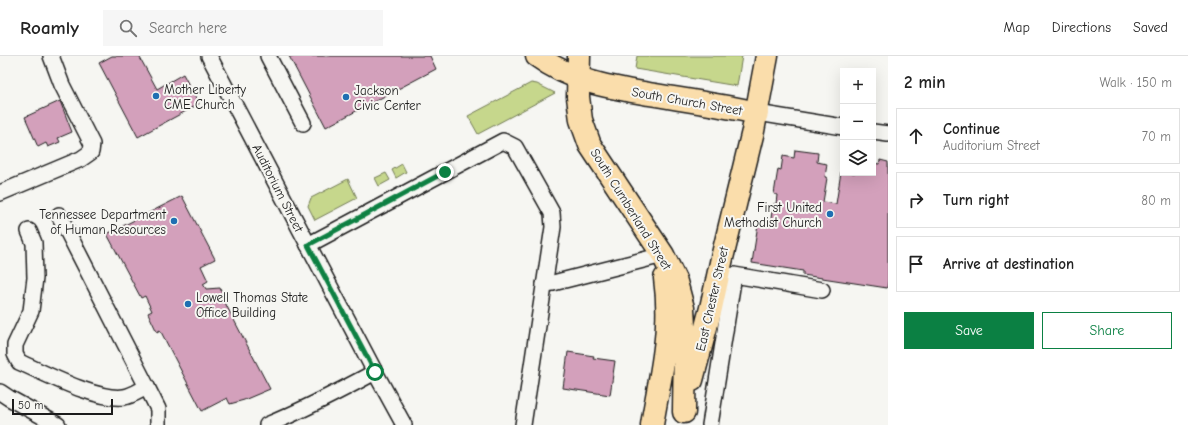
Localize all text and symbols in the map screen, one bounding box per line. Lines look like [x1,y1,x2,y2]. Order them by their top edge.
search box [103,10,383,46]
text: Roamly [20,17,79,39]
icon: search [117,17,139,39]
text: Search here [149,19,227,37]
text: Map [1003,19,1030,36]
text: Directions [1052,19,1111,36]
text: Saved [1133,19,1168,36]
map controls [840,68,876,176]
button: + [840,68,876,104]
text: 2 min [904,73,945,92]
text: Walk · 150 m [1100,75,1172,90]
place label: Mother Liberty CME Church [164,82,246,112]
place label: Jackson Civic Center [354,83,421,113]
street label: South Church Street [630,84,745,118]
marker: Mother Liberty CME Church [151,91,161,101]
marker: Jackson Civic Center [341,92,351,102]
button: − [840,104,876,140]
text: Continue [943,120,1000,138]
icon: ahead [905,125,927,147]
text: 70 m [1142,129,1171,144]
text: Auditorium Street [943,138,1040,153]
button: layers [840,140,876,176]
street label: Auditorium Street [249,142,307,236]
street label: South Cumberland Street [587,146,675,274]
route end [436,163,454,181]
icon: right [905,189,927,211]
text: Turn right [943,191,1009,209]
text: 80 m [1141,193,1171,208]
place label: First United Methodist Church [724,200,822,230]
place label: Tennessee Department of Human Resources [39,207,167,237]
marker: First United Methodist Church [825,209,835,219]
marker: Tennessee Department of Human Resources [169,216,179,226]
street label: East Chester Street [693,244,732,353]
icon: arrive [905,253,927,275]
text: Arrive at destination [943,255,1074,273]
place label: Lowell Thomas State Office Building [196,290,309,320]
marker: Lowell Thomas State Office Building [183,299,193,309]
button: Save [904,312,1034,349]
button: Share [1042,312,1172,349]
route start [366,363,384,381]
scale bar [12,397,113,416]
text: 50 m [18,399,43,412]

